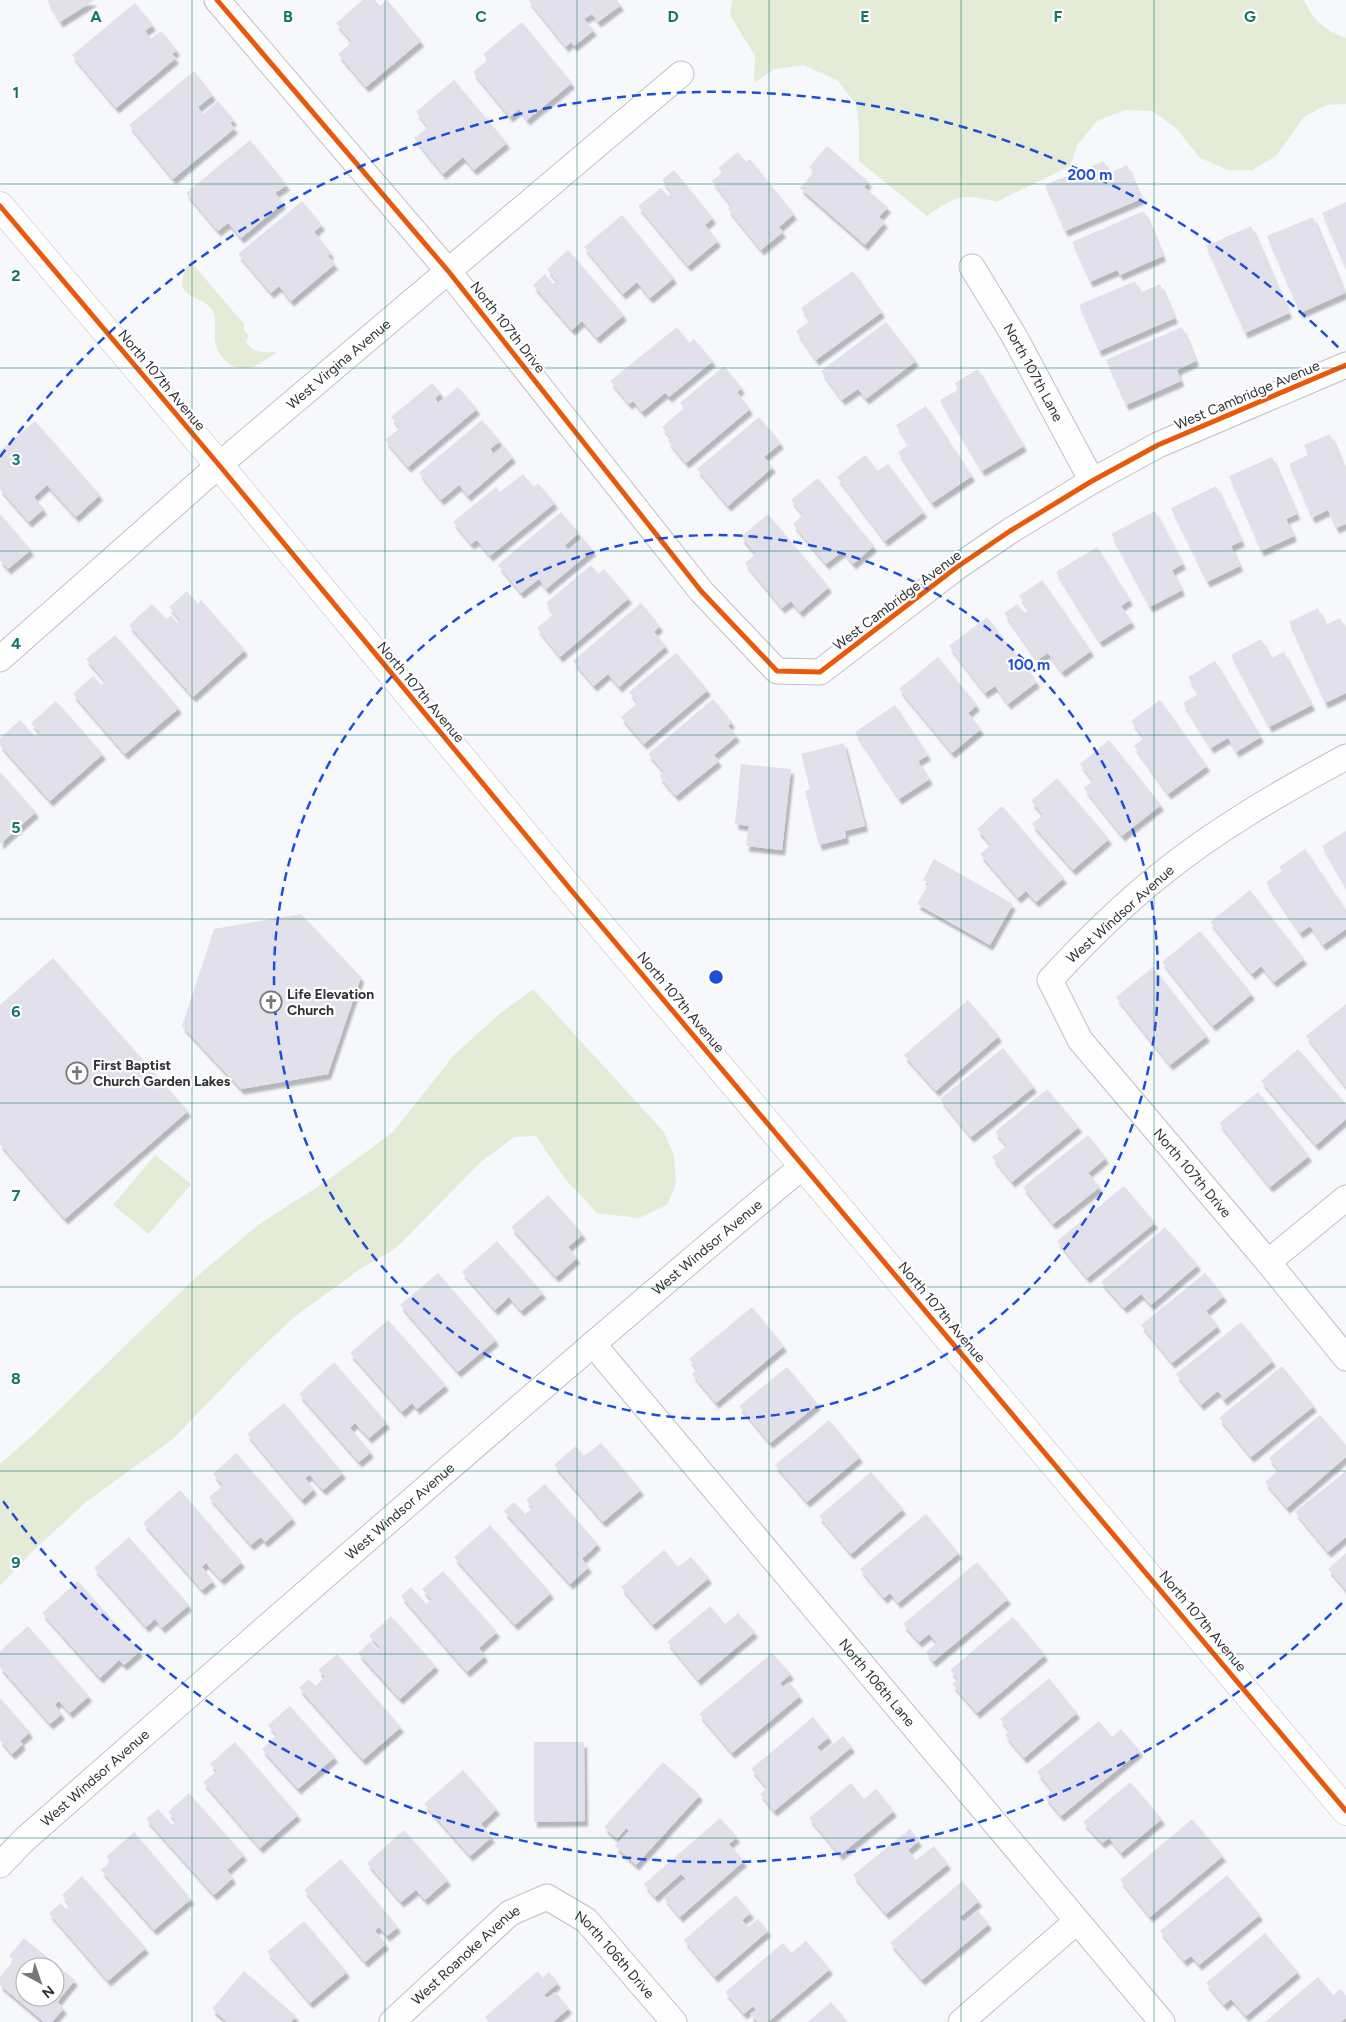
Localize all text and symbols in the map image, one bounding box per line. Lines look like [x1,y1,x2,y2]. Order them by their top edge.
text: A [90,7,102,26]
text: B [283,7,293,26]
text: C [475,7,487,26]
text: D [667,7,679,26]
text: E [860,7,870,26]
text: F [1054,7,1063,26]
text: G [1244,7,1256,26]
text: 1 [13,83,19,102]
text: 200 m [1068,166,1112,184]
text: 2 [11,266,21,285]
street label: North 107th Drive [467,278,549,377]
street label: West Virgina Avenue [283,315,394,413]
street label: North 107th Lane [1000,320,1067,425]
street label: North 107th Avenue [114,326,209,434]
street label: West Cambridge Avenue [1172,357,1323,434]
text: 3 [12,450,21,469]
street label: West Cambridge Avenue [830,546,965,654]
text: 4 [11,634,21,653]
street label: North 107th Avenue [373,638,468,746]
text: 100 m [1008,656,1050,674]
text: 5 [11,818,21,837]
street label: West Windsor Avenue [1063,861,1178,967]
street label: North 107th Avenue [633,948,728,1056]
centre of rings [707,968,725,986]
place label: Life Elevation Church [287,986,374,1019]
church icon: Life Elevation Church [259,990,283,1014]
text: 6 [11,1002,21,1021]
place label: First Baptist Church Garden Lakes [93,1057,231,1090]
church icon: First Baptist Church Garden Lakes [65,1061,89,1085]
street label: North 107th Drive [1150,1125,1235,1222]
text: 7 [12,1186,21,1205]
street label: West Windsor Avenue [649,1196,766,1299]
street label: North 107th Avenue [894,1258,989,1366]
text: 8 [11,1369,21,1388]
street label: West Windsor Avenue [342,1459,458,1563]
text: 9 [11,1553,21,1572]
street label: North 107th Avenue [1155,1567,1250,1675]
street label: North 106th Lane [835,1636,919,1731]
street label: West Windsor Avenue [37,1726,153,1830]
street label: West Roanoke Avenue [408,1902,523,2009]
street label: North 106th Drive [572,1907,658,2002]
north arrow [15,1957,65,2007]
text: N [38,1982,58,2002]

